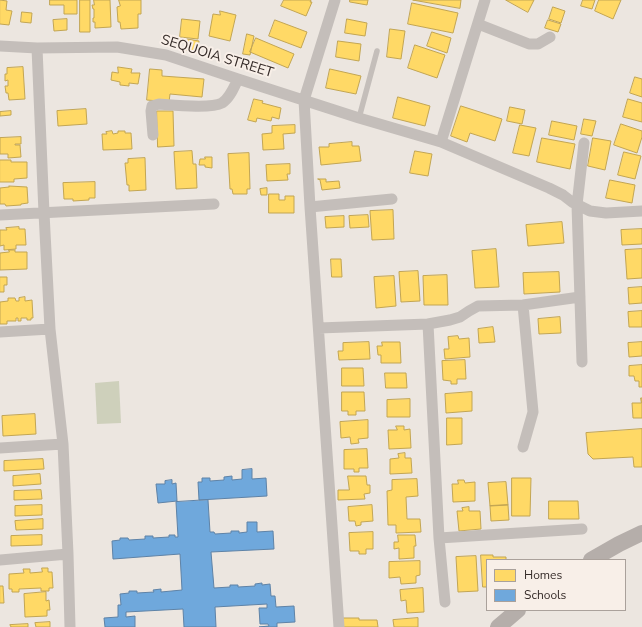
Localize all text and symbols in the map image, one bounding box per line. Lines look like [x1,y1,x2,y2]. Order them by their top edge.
street label: SEQUOIA STREET [159,32,275,82]
legend [486,559,626,611]
text: Homes [524,567,562,583]
text: Schools [524,587,566,603]

